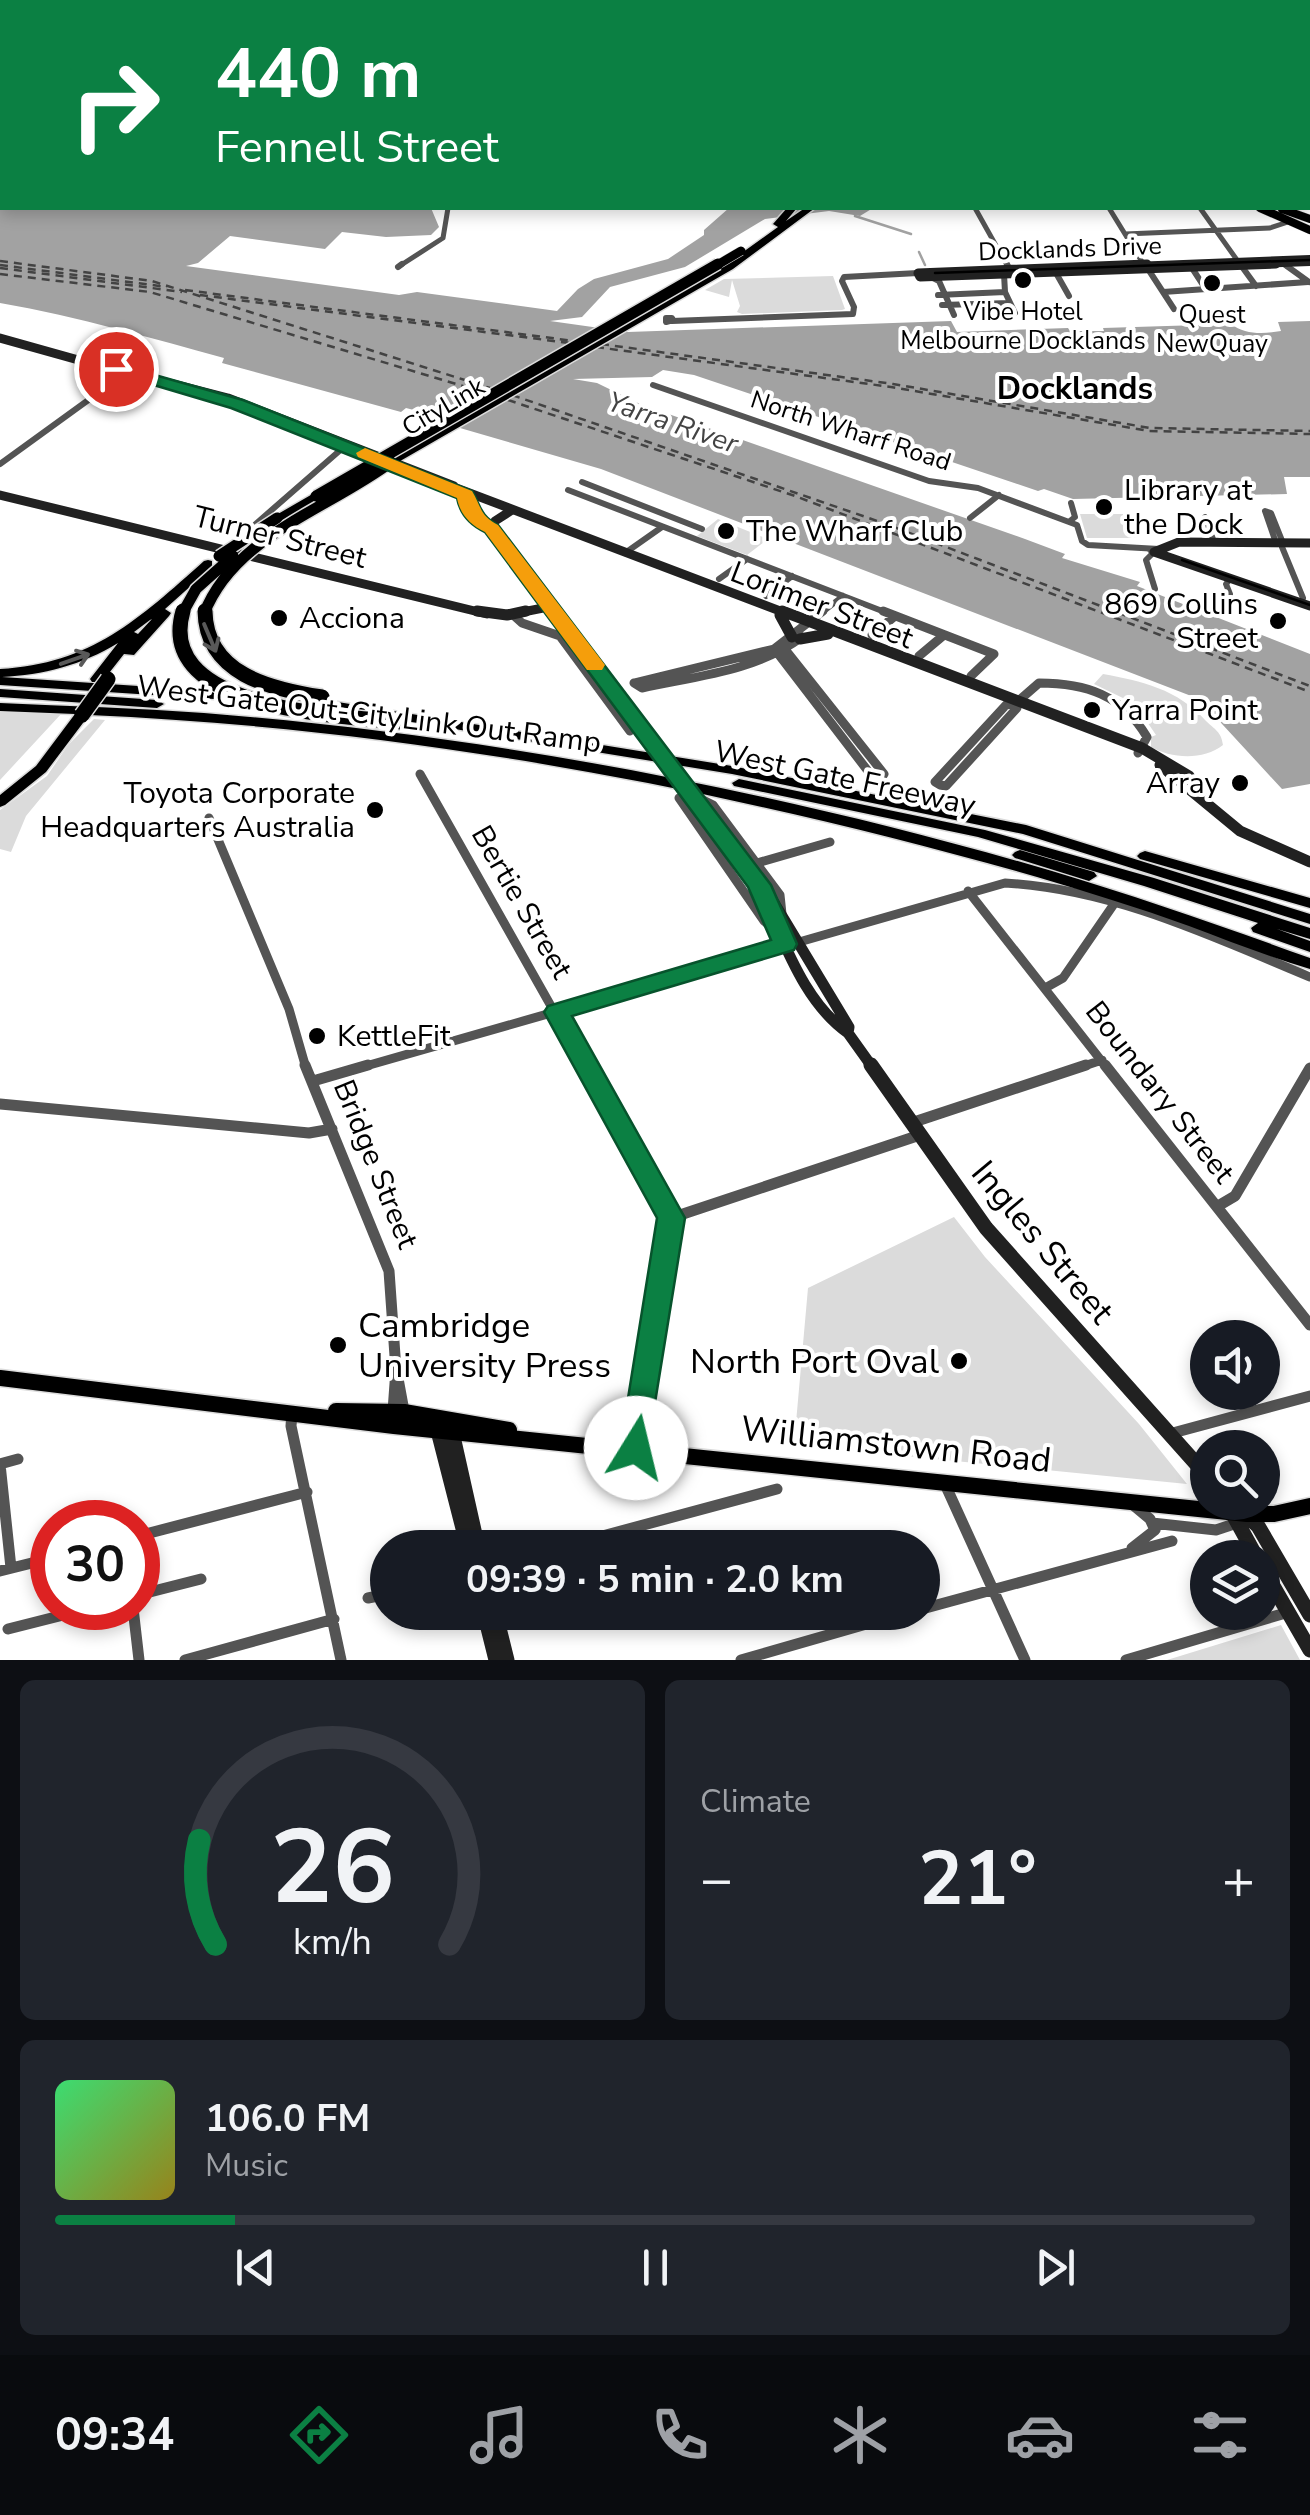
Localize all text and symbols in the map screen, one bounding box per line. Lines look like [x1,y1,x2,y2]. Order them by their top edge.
text: 440 m [215,26,421,122]
icon: right [50,40,180,170]
text: Fennell Street [215,117,499,178]
street label: Docklands Drive [978,229,1162,269]
marker: Vibe Hotel Melbourne Docklands [1012,269,1034,291]
marker: Quest NewQuay [1201,272,1223,294]
place label: Vibe Hotel Melbourne Docklands [900,295,1146,358]
place label: Quest NewQuay [1156,298,1268,361]
pin [74,327,159,412]
icon: arrive [89,342,144,397]
district label: Docklands [997,367,1153,410]
street label: CityLink [396,369,492,444]
water label: Yarra River [602,383,744,463]
street label: North Wharf Road [746,383,955,479]
place label: Library at the Dock [1124,470,1253,545]
street label: Turner Street [189,496,371,579]
marker: Library at the Dock [1093,496,1115,518]
place label: The Wharf Club [746,511,963,552]
marker: The Wharf Club [715,520,737,542]
street label: Lorimer Street [725,552,919,659]
place label: 869 Collins Street [1104,584,1258,659]
place label: Acciona [299,598,405,639]
marker: Acciona [268,607,290,629]
marker: 869 Collins Street [1267,610,1289,632]
one-way arrow [203,622,221,653]
one-way arrow [58,649,89,667]
street label: West Gate Out-CityLink Out Ramp [134,666,603,763]
place label: Yarra Point [1111,690,1258,731]
marker: Yarra Point [1081,699,1103,721]
street label: West Gate Freeway [711,731,980,826]
place label: Array [1146,763,1221,804]
marker: Array [1229,772,1251,794]
place label: Toyota Corporate Headquarters Australia [40,773,355,848]
marker: Toyota Corporate Headquarters Australia [364,799,386,821]
street label: Bertie Street [461,818,582,987]
street label: Boundary Street [1075,993,1244,1192]
place label: KettleFit [337,1016,451,1057]
marker: KettleFit [306,1025,328,1047]
street label: Bridge Street [323,1074,428,1255]
street label: Ingles Street [961,1151,1125,1334]
place label: Cambridge University Press [358,1302,611,1389]
map controls [1190,1320,1280,1630]
button: sound [1190,1320,1280,1410]
marker: Cambridge University Press [327,1334,349,1356]
place label: North Port Oval [690,1338,940,1385]
marker: North Port Oval [948,1350,970,1372]
position arrow [584,1396,688,1500]
street label: Williamstown Road [739,1405,1053,1484]
button: search [1190,1430,1280,1520]
speed limit sign: 30 [30,1500,160,1630]
button: layers [1190,1540,1280,1630]
text: 09:39 · 5 min · 2.0 km [466,1554,844,1605]
text: Climate [700,1780,811,1823]
text: 26 [270,1797,395,1939]
text: 21° [918,1828,1037,1930]
text: − [700,1842,733,1917]
text: + [1222,1842,1255,1917]
text: km/h [293,1918,372,1967]
text: 106.0 FM [205,2093,370,2144]
text: Music [205,2144,288,2187]
icon: previous [228,2240,283,2295]
icon: pause [628,2240,683,2295]
icon: next [1028,2240,1083,2295]
icon: directions [284,2400,354,2470]
icon: music [464,2400,534,2470]
icon: phone [645,2400,715,2470]
icon: climate [825,2400,895,2470]
icon: car [1005,2400,1075,2470]
icon: filters [1185,2400,1255,2470]
text: 09:34 [55,2405,174,2466]

